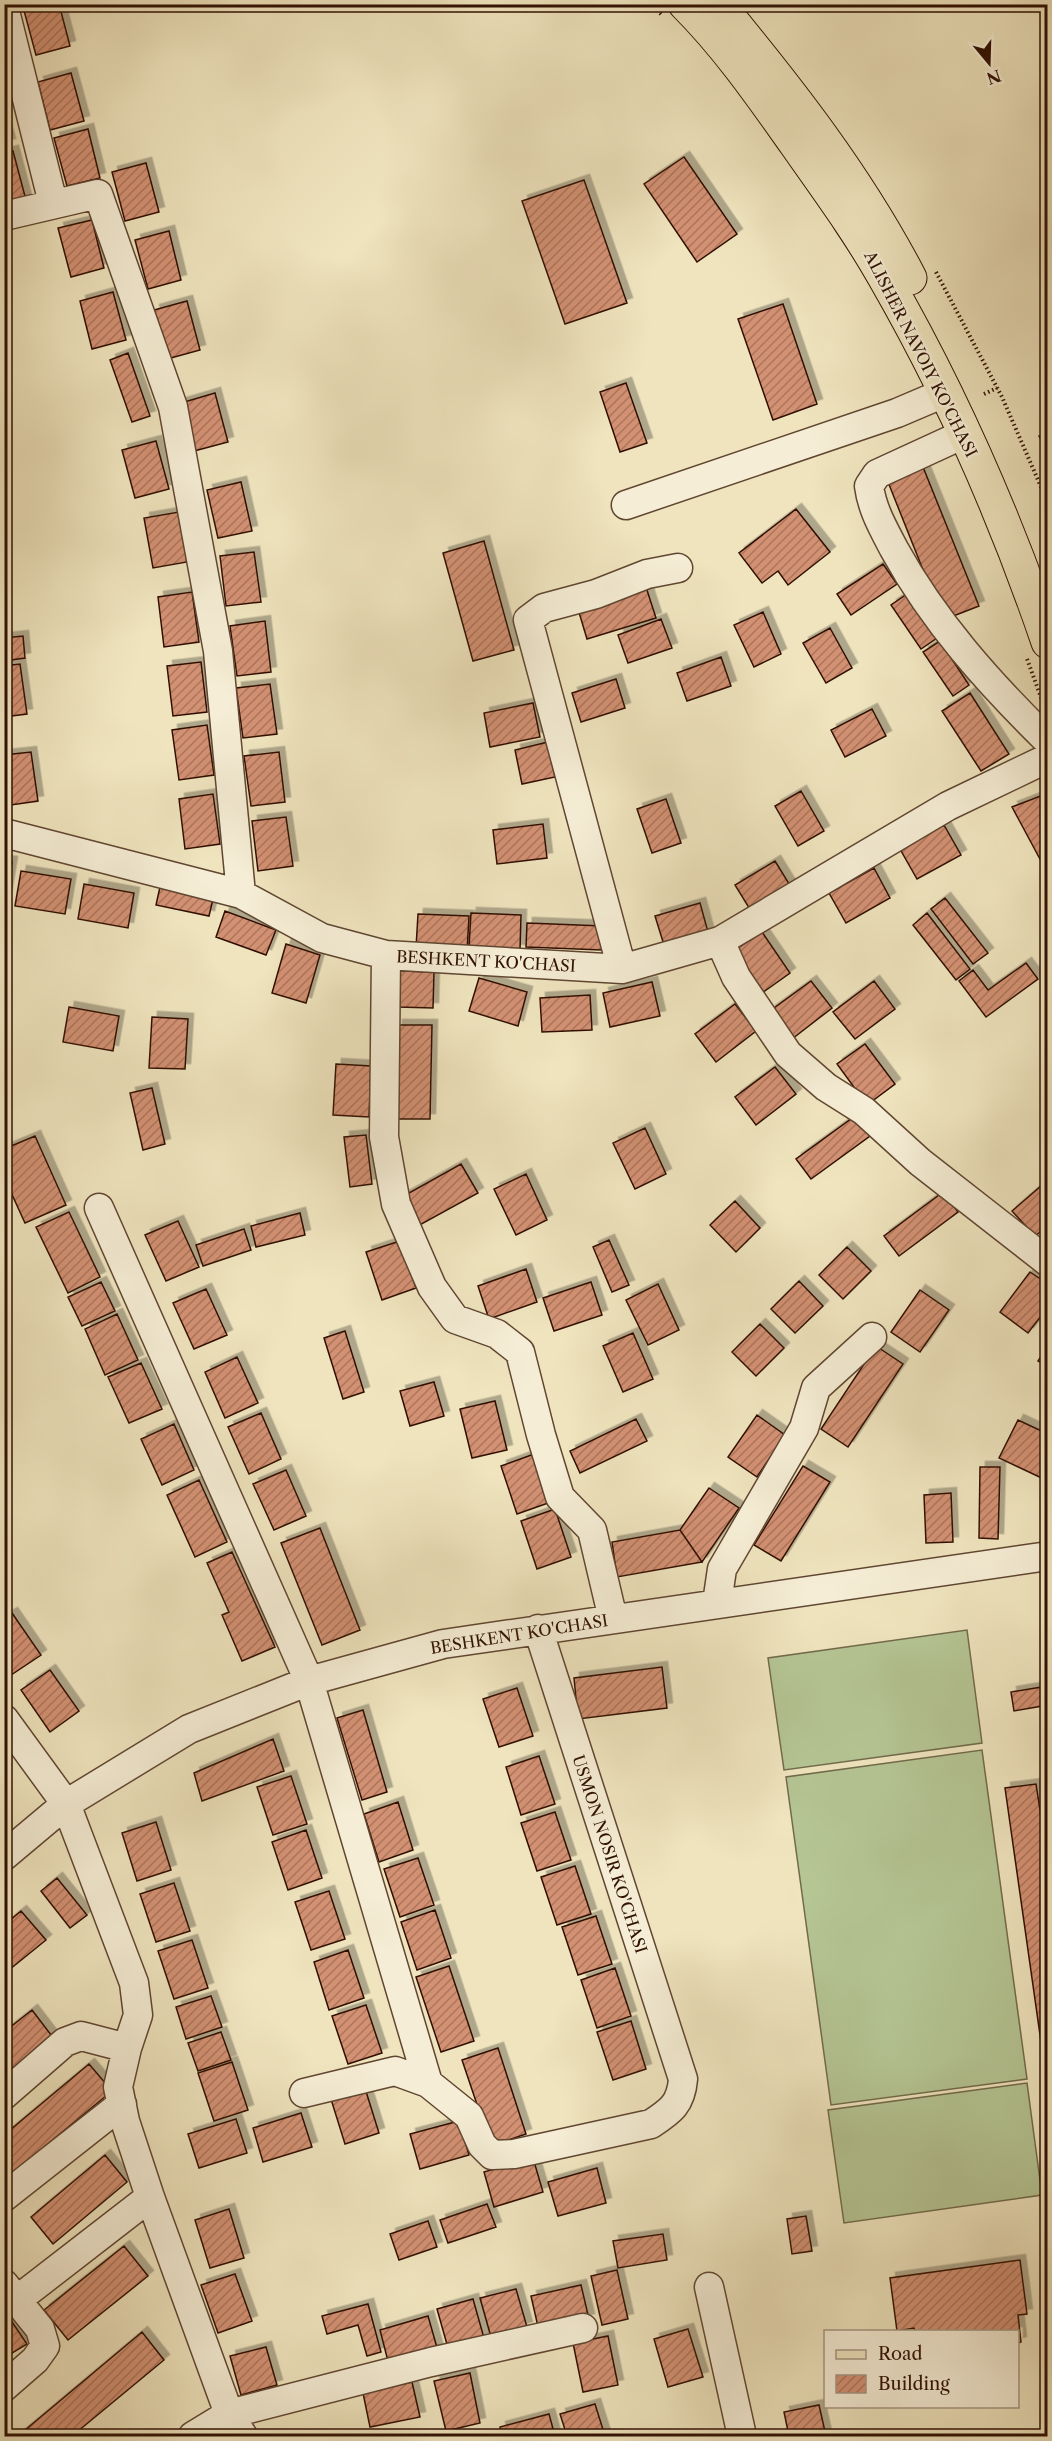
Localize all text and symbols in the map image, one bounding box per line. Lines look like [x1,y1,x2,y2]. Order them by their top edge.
north arrow [959,33,1019,93]
text: N [984,65,1004,89]
street label: ALISHER NAVOIY KO'CHASI [860,247,982,460]
street label: BESHKENT KO'CHASI [396,946,576,976]
street label: BESHKENT KO'CHASI [429,1610,609,1658]
street label: USMON NOSIR KO'CHASI [568,1752,652,1956]
legend [824,2330,1019,2408]
text: Road [878,2343,923,2365]
text: Building [878,2373,950,2395]

